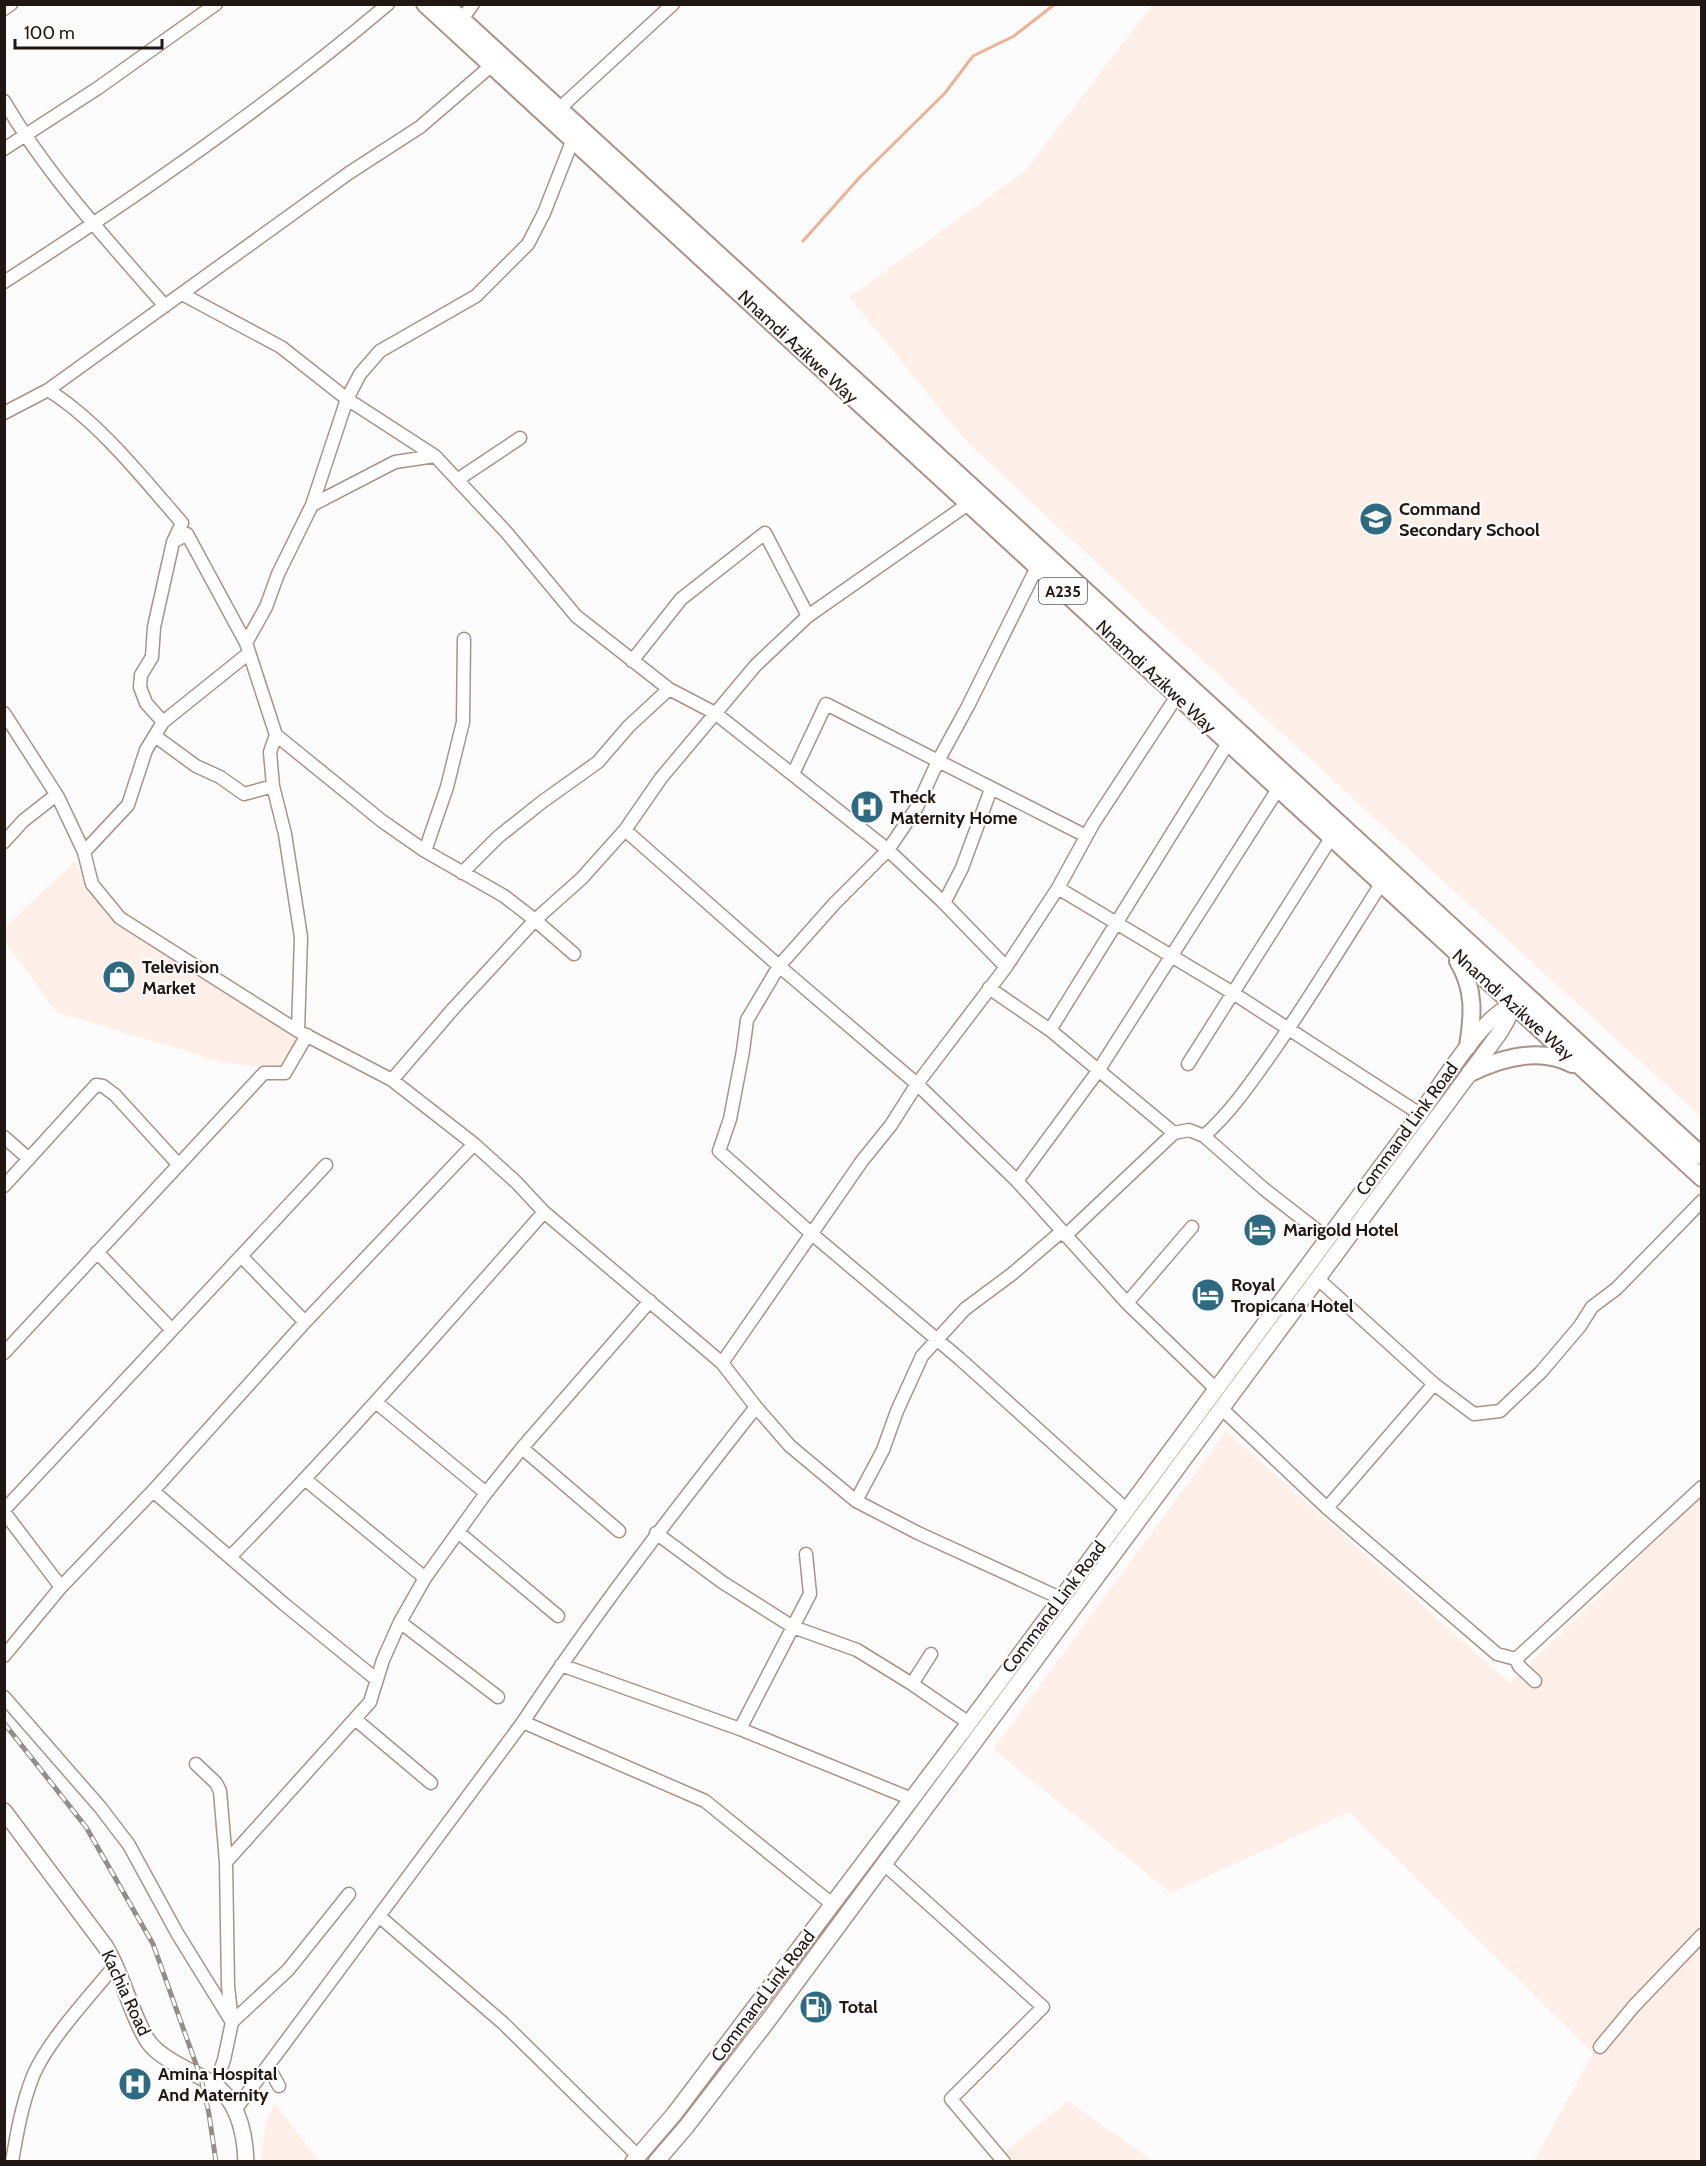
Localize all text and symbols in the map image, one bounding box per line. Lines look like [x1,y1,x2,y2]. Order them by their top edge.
scale bar [15,12,162,50]
text: 100 m [24,22,75,44]
street label: Nnamdi Azikwe Way [733,286,863,408]
place label: Command Secondary School [1399,498,1540,541]
school or university icon: Command Secondary School [1358,501,1394,537]
road number: A235 [1039,578,1087,604]
street label: Nnamdi Azikwe Way [1091,616,1221,738]
place label: Theck Maternity Home [890,786,1017,829]
hospital icon: Theck Maternity Home [849,789,885,825]
street label: Nnamdi Azikwe Way [1448,945,1578,1065]
place label: Television Market [142,956,219,999]
shop icon: Television Market [101,959,137,995]
street label: Command Link Road [1351,1058,1463,1200]
hotel icon: Marigold Hotel [1242,1212,1278,1248]
place label: Marigold Hotel [1283,1219,1399,1241]
place label: Royal Tropicana Hotel [1231,1274,1354,1317]
hotel icon: Royal Tropicana Hotel [1190,1277,1226,1313]
street label: Command Link Road [997,1537,1111,1677]
street label: Command Link Road [706,1926,820,2066]
street label: Kachia Road [97,1947,155,2039]
fuel station icon: Total [798,1989,834,2025]
place label: Total [839,1996,878,2018]
place label: Amina Hospital And Maternity [158,2063,278,2106]
hospital icon: Amina Hospital And Maternity [117,2066,153,2102]

